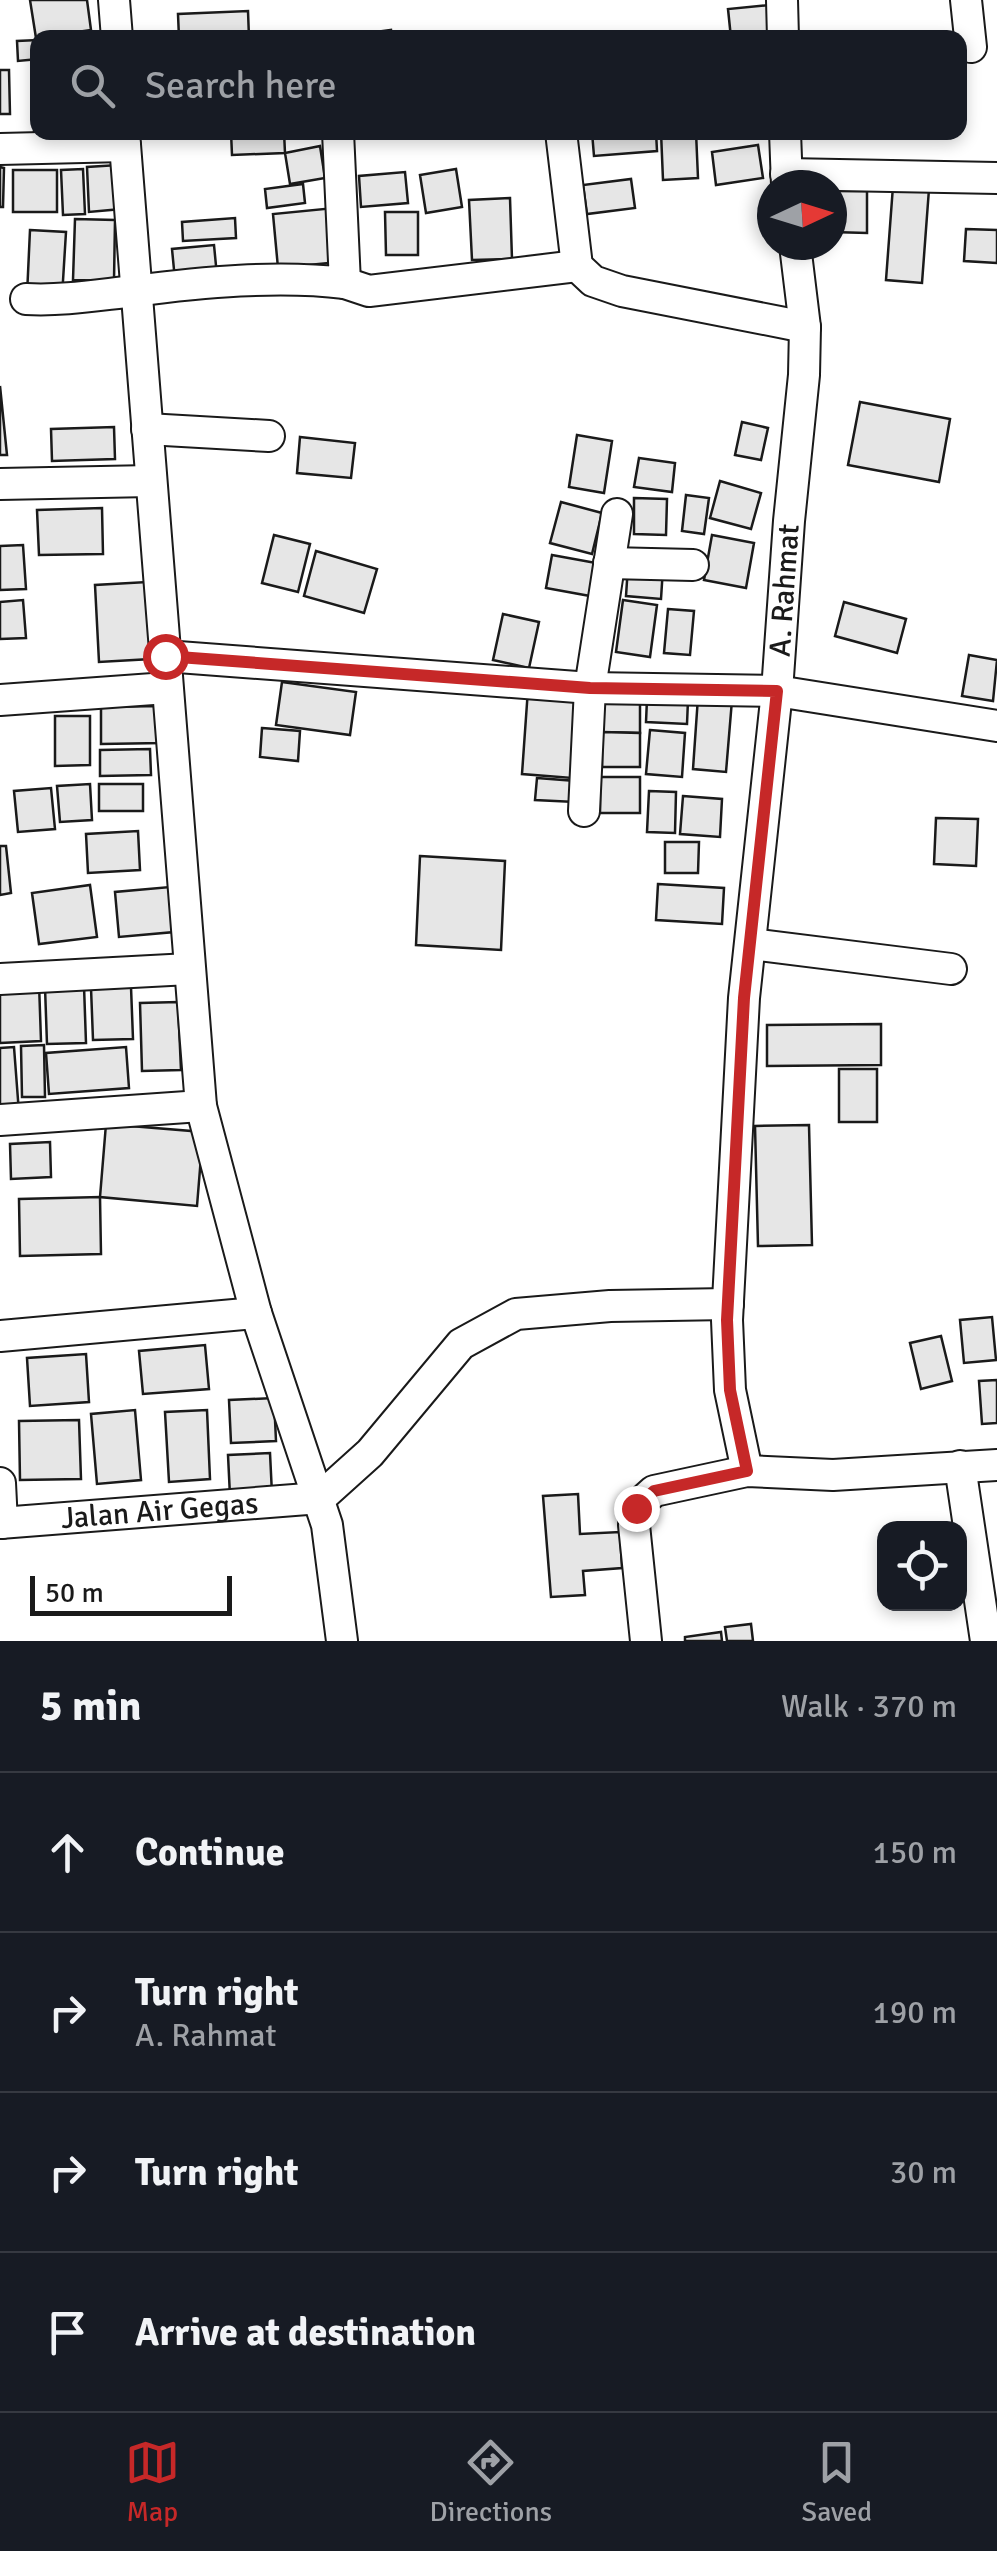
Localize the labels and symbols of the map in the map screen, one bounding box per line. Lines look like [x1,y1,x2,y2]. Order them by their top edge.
north arrow [757,170,847,260]
street label: A. Rahmat [761,523,808,658]
route start [143,634,189,680]
street label: Jalan Air Gegas [60,1485,260,1537]
route end [614,1486,660,1532]
scale bar [30,1571,232,1616]

